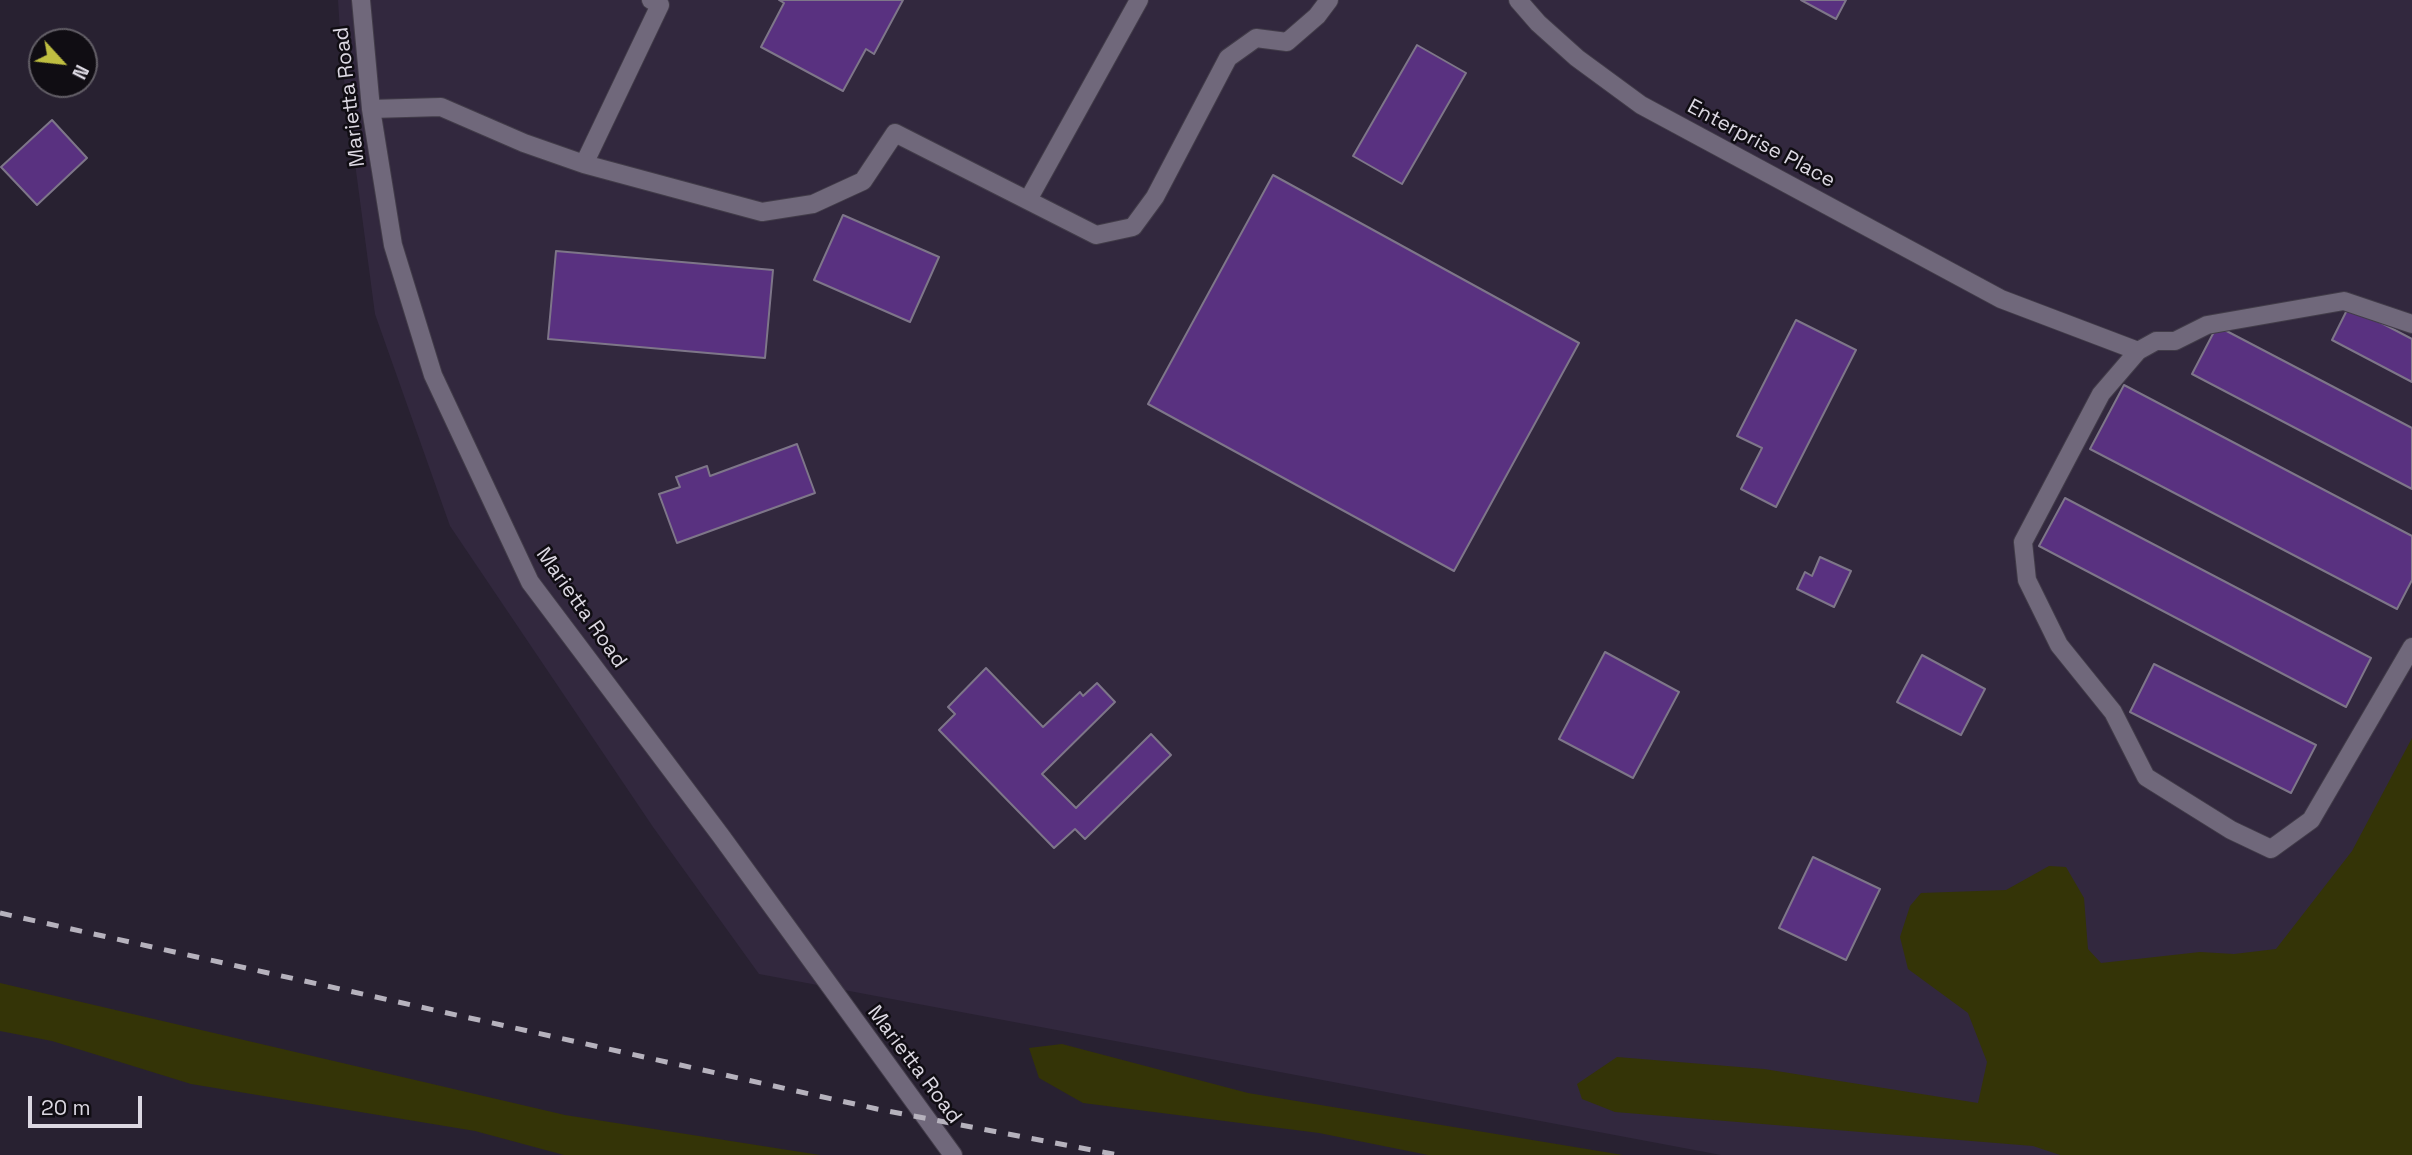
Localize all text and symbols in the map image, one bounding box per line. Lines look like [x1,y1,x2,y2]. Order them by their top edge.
street label: Marietta Road [329,25,371,169]
north arrow [28,28,98,98]
text: N [66,60,94,83]
street label: Enterprise Place [1683,94,1839,194]
street label: Marietta Road [530,543,632,673]
street label: Marietta Road [861,1001,967,1129]
scale bar [32,1082,145,1126]
text: 20 m [41,1094,91,1121]

